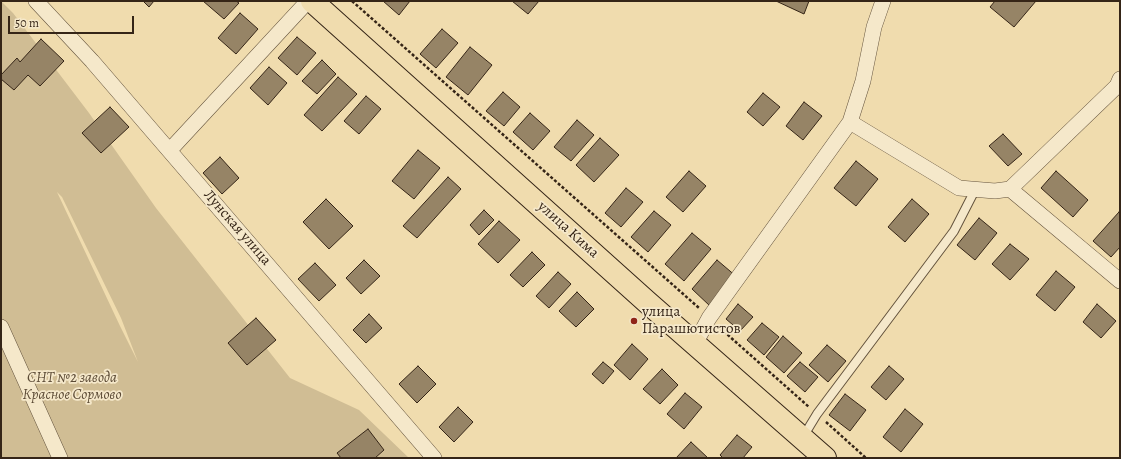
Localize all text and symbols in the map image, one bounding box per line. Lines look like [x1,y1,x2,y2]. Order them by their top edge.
scale bar [10,8,136,34]
text: 50 m [15,15,39,31]
street label: Лунская улица [199,187,275,269]
street label: улица Кима [534,198,602,262]
place label: улица Парашютистов [642,303,741,338]
marker: улица Парашютистов [629,316,639,326]
park label: СНТ №2 завода Красное Сормово [22,369,122,404]

